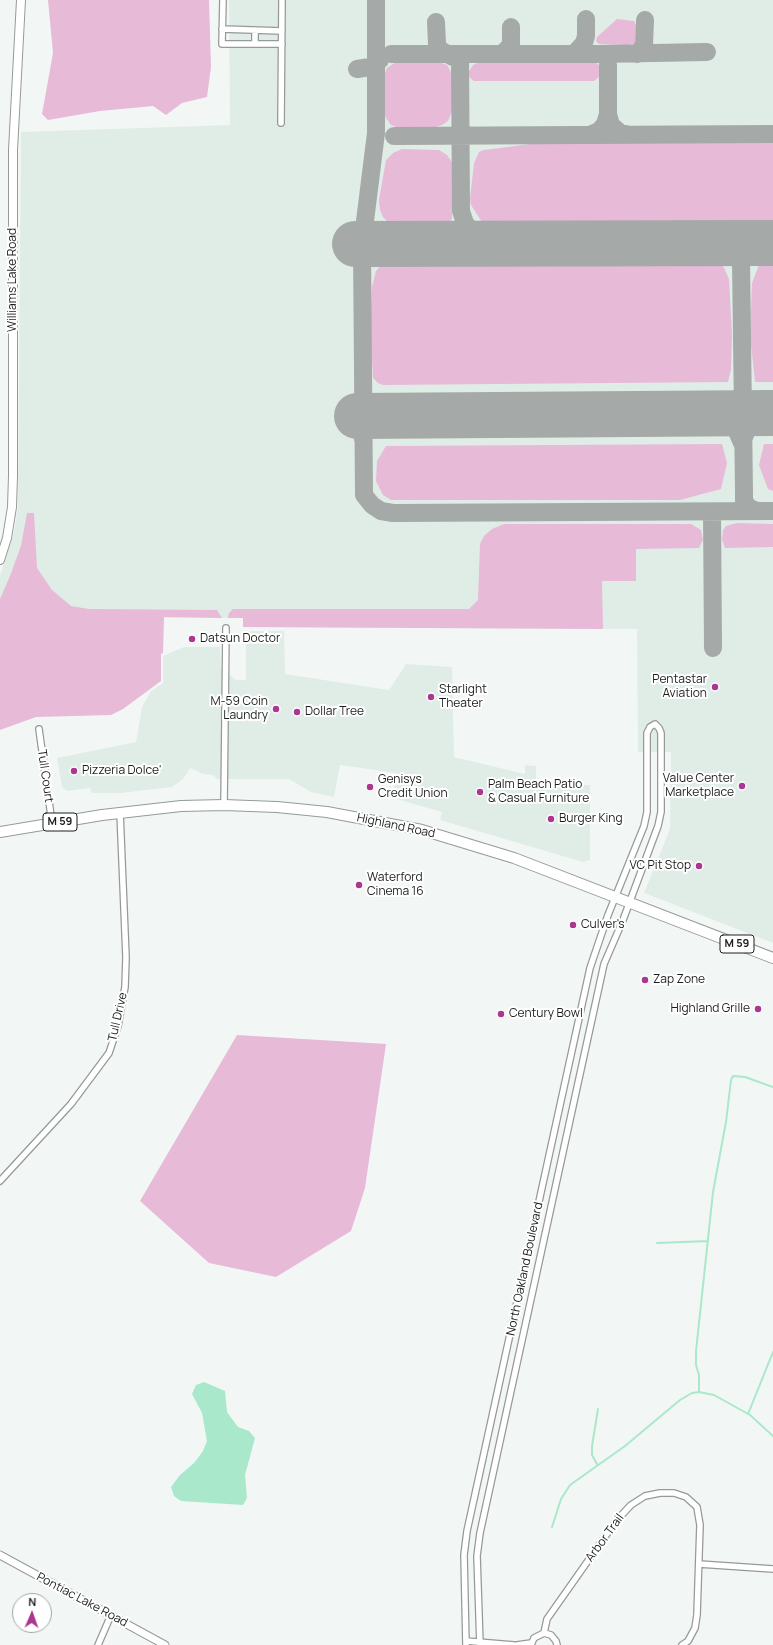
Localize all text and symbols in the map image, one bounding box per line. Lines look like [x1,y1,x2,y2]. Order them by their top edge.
street label: Williams Lake Road [6,228,20,332]
place label: Datsun Doctor [200,632,280,646]
marker: Datsun Doctor [187,634,197,644]
place label: Pentastar Aviation [652,673,707,701]
marker: Pentastar Aviation [710,682,720,692]
place label: Starlight Theater [439,683,487,711]
marker: Starlight Theater [426,692,436,702]
place label: M-59 Coin Laundry [210,695,268,723]
marker: M-59 Coin Laundry [271,704,281,714]
place label: Dollar Tree [305,705,364,719]
marker: Dollar Tree [292,707,302,717]
street label: Tull Court [34,748,56,804]
place label: Pizzeria Dolce' [82,764,161,778]
marker: Pizzeria Dolce' [69,766,79,776]
place label: Value Center Marketplace [663,772,734,800]
place label: Genisys Credit Union [378,773,448,801]
place label: Palm Beach Patio & Casual Furniture [488,778,589,806]
marker: Value Center Marketplace [737,781,747,791]
marker: Genisys Credit Union [365,782,375,792]
marker: Palm Beach Patio & Casual Furniture [475,787,485,797]
street label: Highland Road [355,811,437,841]
place label: Burger King [559,812,623,826]
road number: M 59 [43,813,77,831]
marker: Burger King [546,814,556,824]
place label: VC Pit Stop [630,859,691,873]
marker: VC Pit Stop [694,861,704,871]
place label: Waterford Cinema 16 [367,871,424,899]
marker: Waterford Cinema 16 [354,880,364,890]
place label: Culver's [581,918,625,932]
marker: Culver's [568,920,578,930]
road number: M 59 [720,935,754,953]
place label: Zap Zone [653,973,705,987]
marker: Zap Zone [640,975,650,985]
street label: Tull Drive [105,991,131,1043]
place label: Highland Grille [670,1002,750,1016]
marker: Highland Grille [753,1004,763,1014]
place label: Century Bowl [509,1007,583,1021]
marker: Century Bowl [496,1009,506,1019]
street label: North Oakland Boulevard [504,1201,546,1337]
street label: Arbor Trail [583,1511,627,1565]
street label: Pontiac Lake Road [34,1570,130,1630]
north arrow [12,1593,52,1633]
text: N [28,1594,37,1609]

